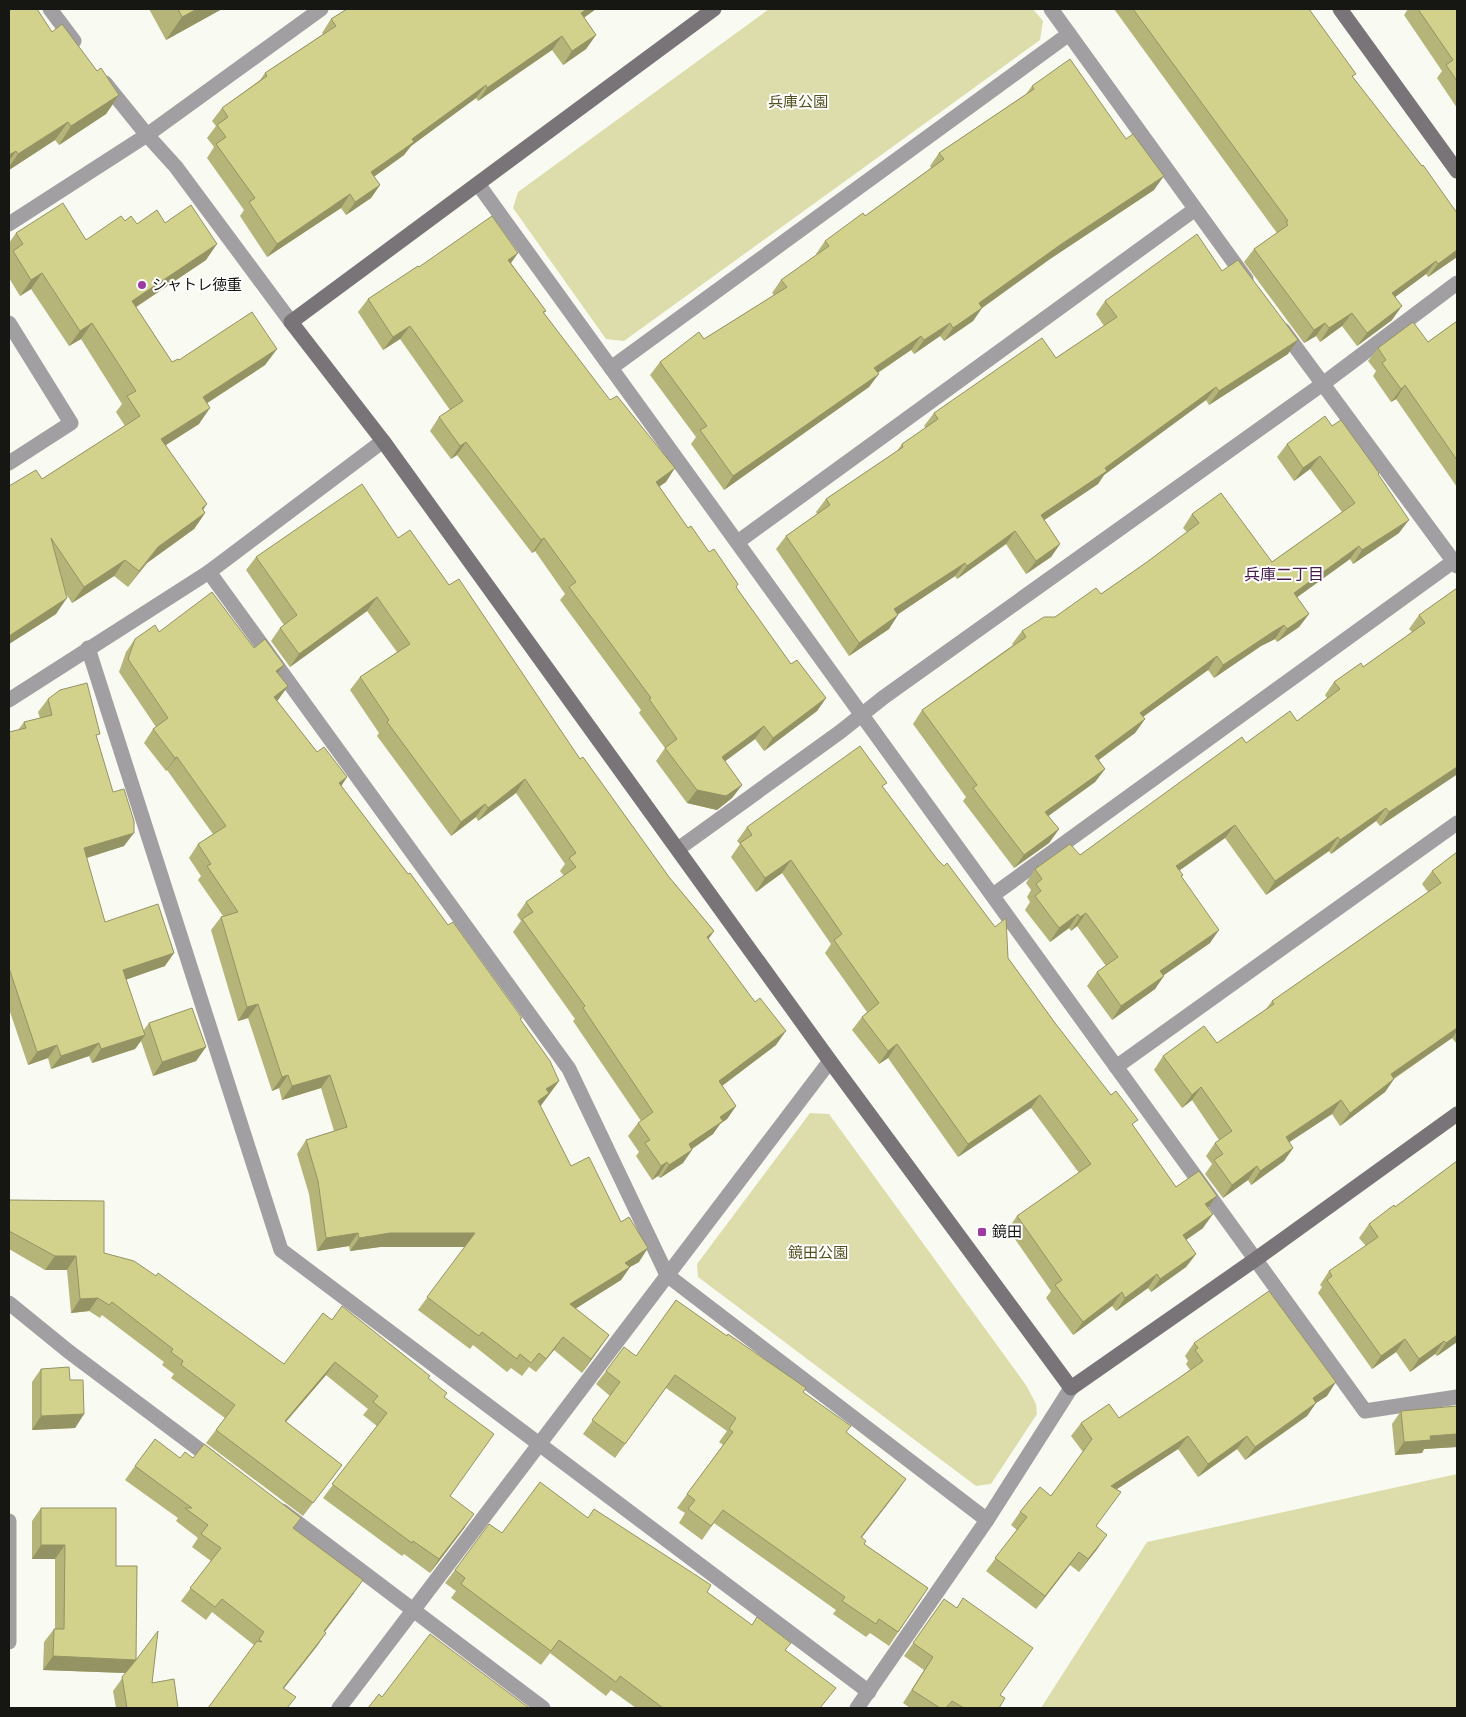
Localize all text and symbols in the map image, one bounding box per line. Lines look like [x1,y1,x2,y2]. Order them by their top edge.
park label: 兵庫公園 [768,92,828,112]
place label: シャトレ徳重 [152,275,242,295]
marker: シャトレ徳重 [136,279,148,291]
district label: 兵庫二丁目 [1244,564,1324,586]
place label: 鏡田 [992,1222,1022,1242]
marker: 鏡田 [976,1226,988,1238]
park label: 鏡田公園 [788,1243,848,1263]

